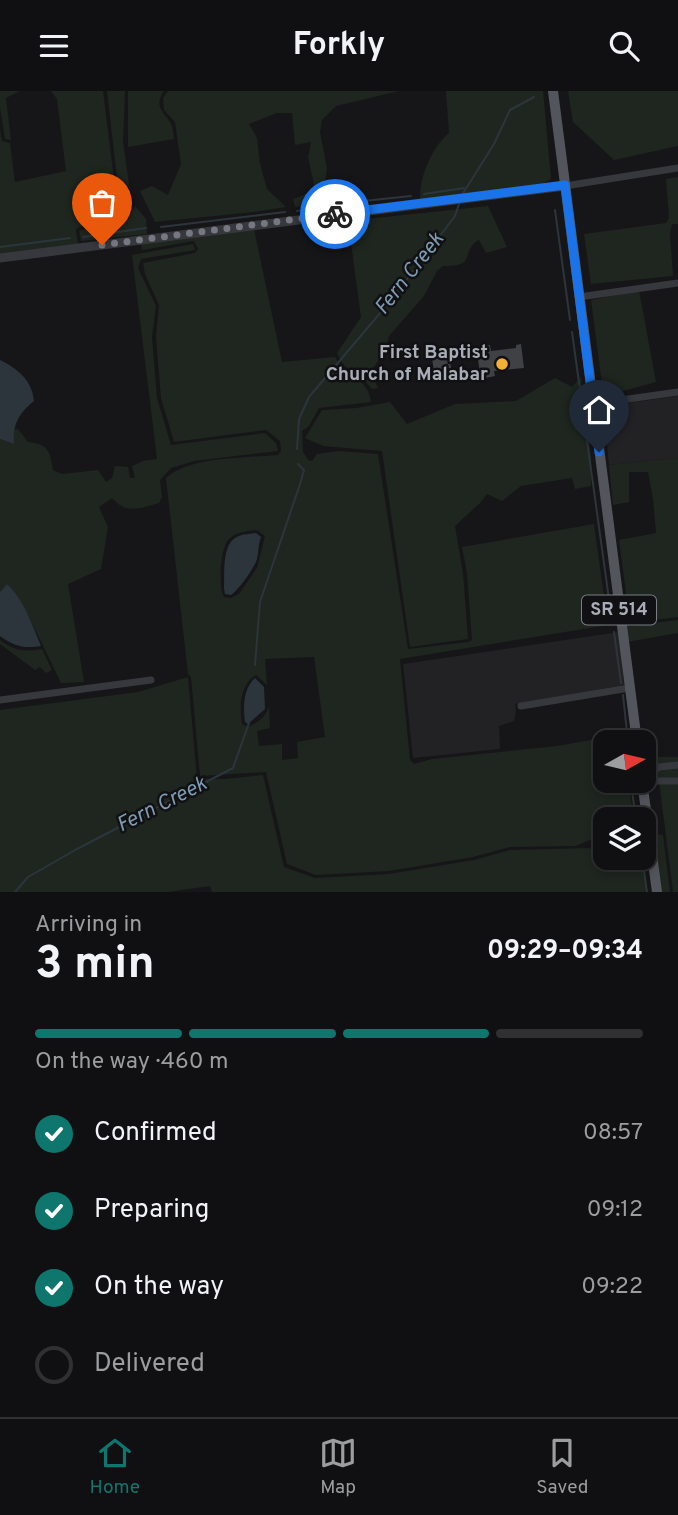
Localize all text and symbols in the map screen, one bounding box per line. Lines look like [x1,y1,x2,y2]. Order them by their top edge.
text: Forkly [293,26,385,66]
icon: menu [35,27,73,65]
icon: search [605,27,643,65]
pin [72,173,132,245]
courier [300,179,370,249]
icon: bag [83,184,121,222]
icon: bike [316,195,354,233]
water label: Fern Creek [369,227,451,321]
place label: First Baptist Church of Malabar [326,341,488,387]
marker: First Baptist Church of Malabar [494,356,510,372]
pin [569,380,629,452]
icon: home [580,391,618,429]
road number: SR 514 [582,595,656,625]
north arrow [593,730,656,793]
map controls [593,730,656,870]
water label: Fern Creek [112,771,212,839]
button: layers [593,807,656,870]
text: Arriving in [35,911,142,940]
text: 09:29–09:34 [487,935,643,968]
text: 3 min [35,936,155,995]
text: On the way · 460 m [35,1048,228,1077]
icon: check [35,1115,73,1153]
text: Confirmed [94,1117,217,1150]
text: 08:57 [583,1119,643,1148]
icon: check [35,1192,73,1230]
text: Preparing [94,1194,209,1227]
text: 09:12 [587,1196,643,1225]
icon: check [35,1269,73,1307]
text: On the way [94,1271,224,1304]
text: 09:22 [581,1273,643,1302]
text: Delivered [94,1348,205,1381]
tab: Home [90,1434,140,1500]
tab: Map [319,1434,357,1500]
tab: Saved [536,1434,588,1500]

